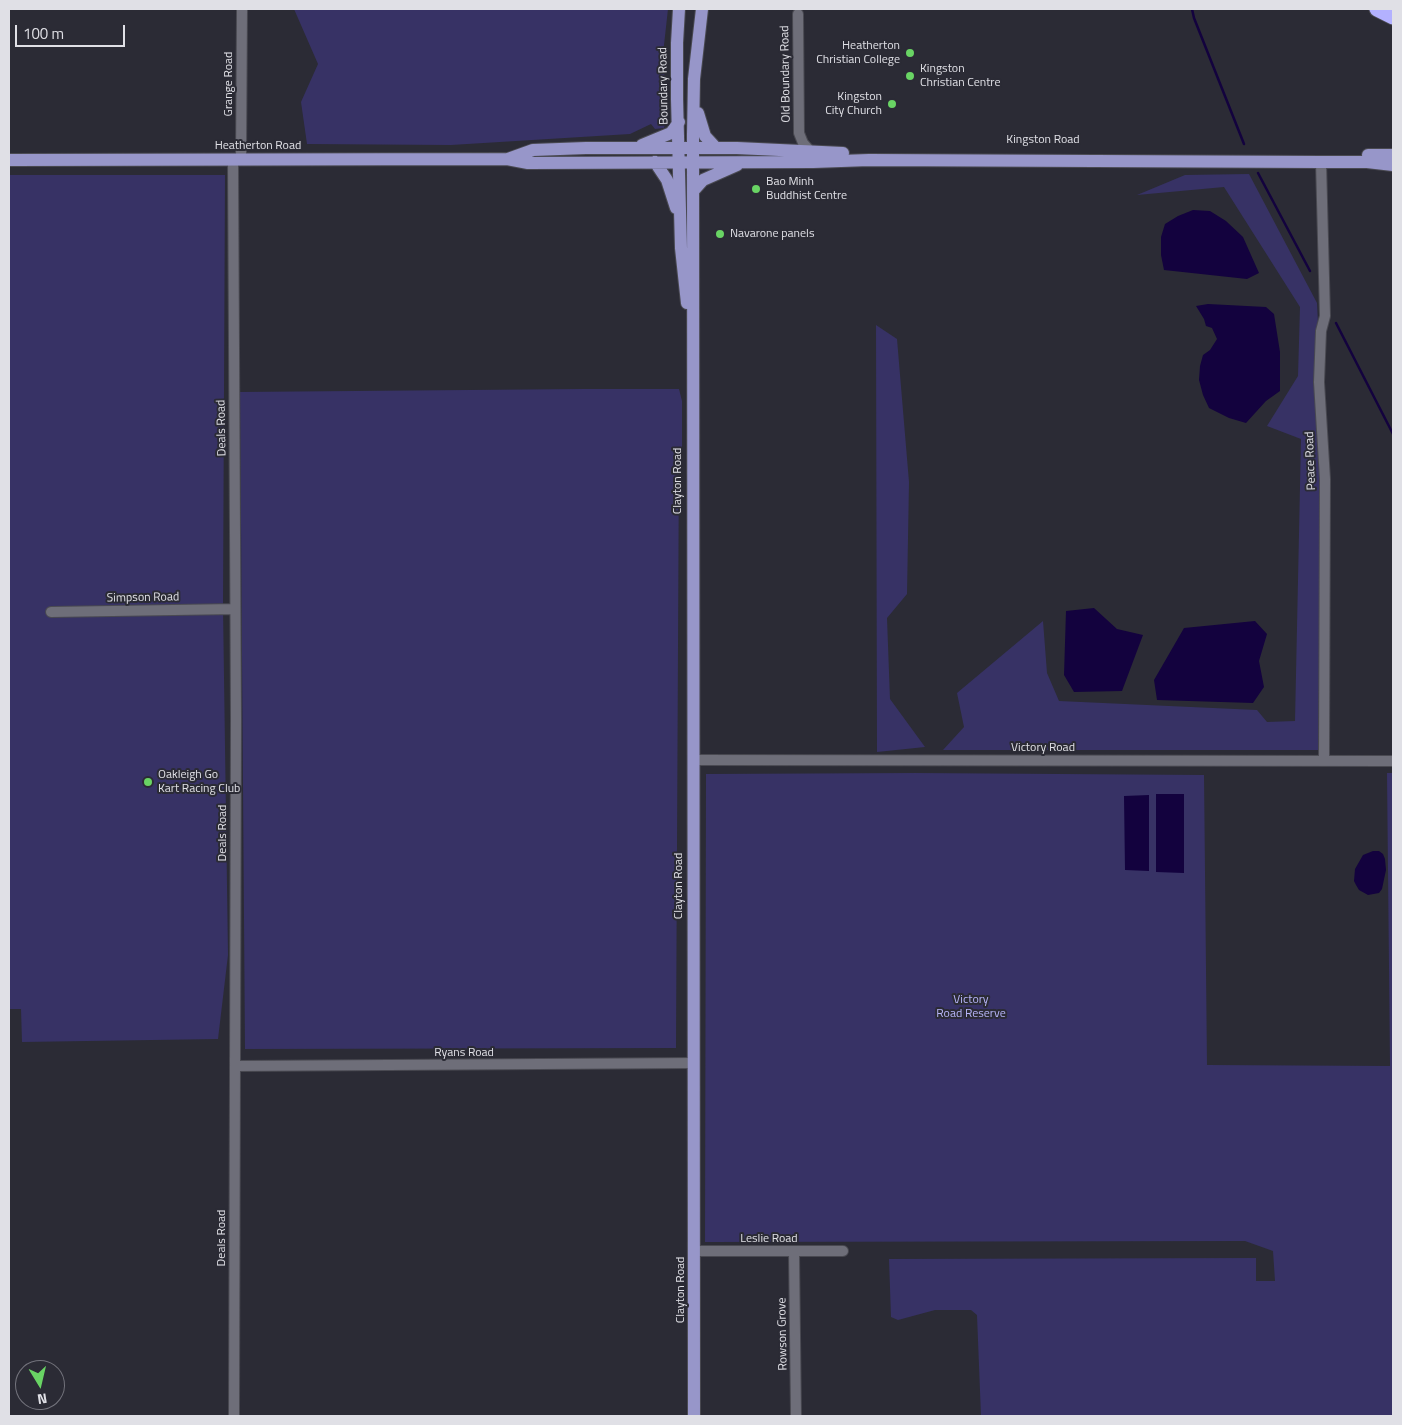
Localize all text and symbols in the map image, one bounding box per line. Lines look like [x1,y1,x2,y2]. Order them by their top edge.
scale bar [18,15,128,47]
text: 100 m [23,22,64,45]
street label: Old Boundary Road [778,25,794,123]
place label: Heatherton Christian College [816,39,900,67]
street label: Boundary Road [656,47,672,125]
marker: Heatherton Christian College [904,47,916,59]
street label: Grange Road [222,52,236,116]
place label: Kingston Christian Centre [920,62,1000,90]
marker: Kingston Christian Centre [904,70,916,82]
place label: Kingston City Church [825,90,882,118]
marker: Kingston City Church [886,98,898,110]
street label: Kingston Road [1006,133,1080,147]
street label: Heatherton Road [215,139,301,153]
place label: Bao Minh Buddhist Centre [766,175,847,203]
marker: Bao Minh Buddhist Centre [750,183,762,195]
place label: Navarone panels [730,227,814,241]
marker: Navarone panels [714,228,726,240]
street label: Deals Road [214,399,230,457]
street label: Peace Road [1303,431,1319,491]
street label: Clayton Road [671,448,685,514]
street label: Simpson Road [107,590,179,606]
street label: Victory Road [1011,741,1075,755]
place label: Oakleigh Go Kart Racing Club [158,768,240,796]
marker: Oakleigh Go Kart Racing Club [142,776,154,788]
street label: Deals Road [216,805,230,861]
street label: Clayton Road [672,853,686,919]
park label: Victory Road Reserve [936,993,1006,1021]
street label: Ryans Road [434,1046,494,1060]
street label: Deals Road [215,1210,229,1266]
street label: Leslie Road [740,1232,798,1246]
street label: Clayton Road [674,1257,688,1323]
street label: Rowson Grove [775,1297,791,1371]
north arrow [15,1360,65,1410]
text: N [36,1388,49,1410]

